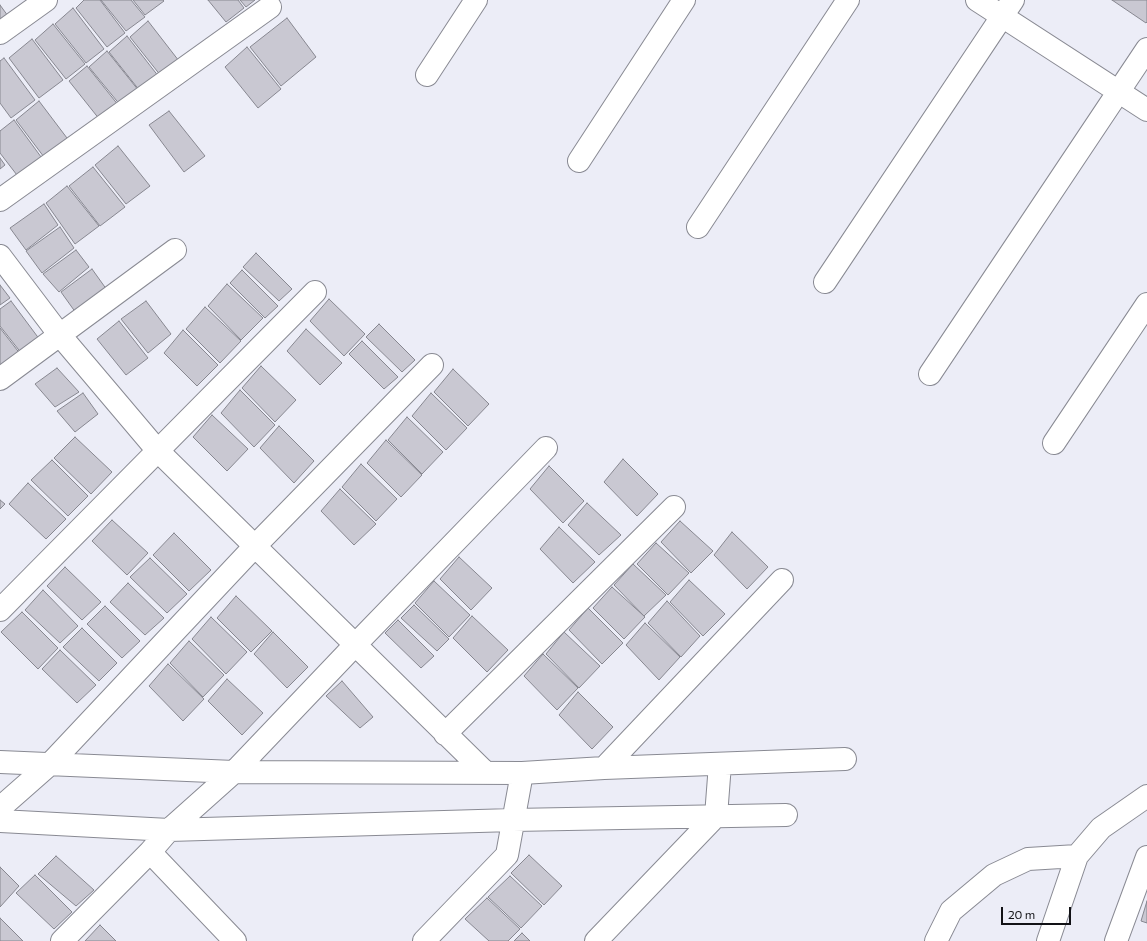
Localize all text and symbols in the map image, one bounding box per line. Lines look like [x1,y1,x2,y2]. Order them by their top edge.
scale bar [1003,899,1073,925]
text: 20 m [1008,907,1035,921]

